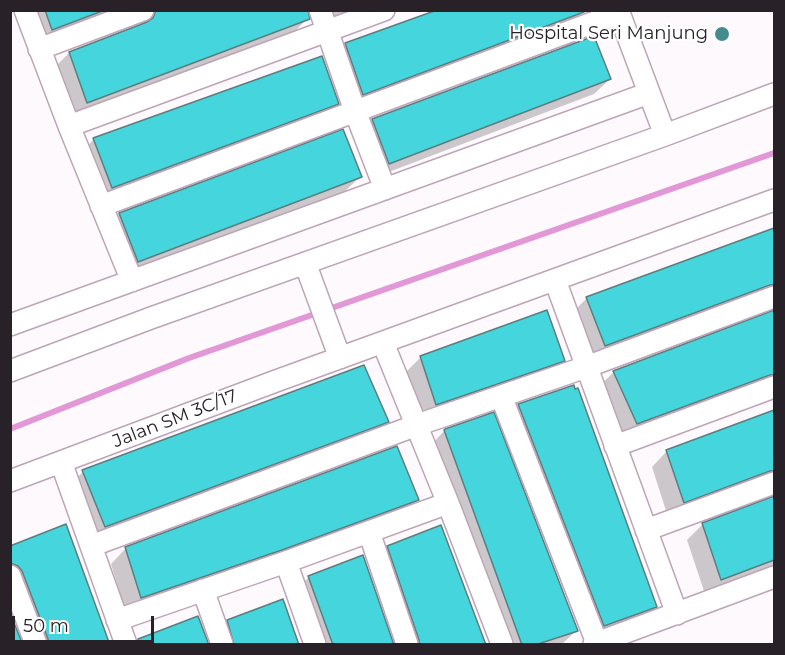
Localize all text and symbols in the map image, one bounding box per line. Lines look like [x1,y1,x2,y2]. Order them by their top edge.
place label: Hospital Seri Manjung [509,23,708,45]
marker: Hospital Seri Manjung [713,25,731,43]
street label: Jalan SM 3C/17 [110,385,240,453]
scale bar [15,604,158,642]
text: 50 m [23,615,69,637]

